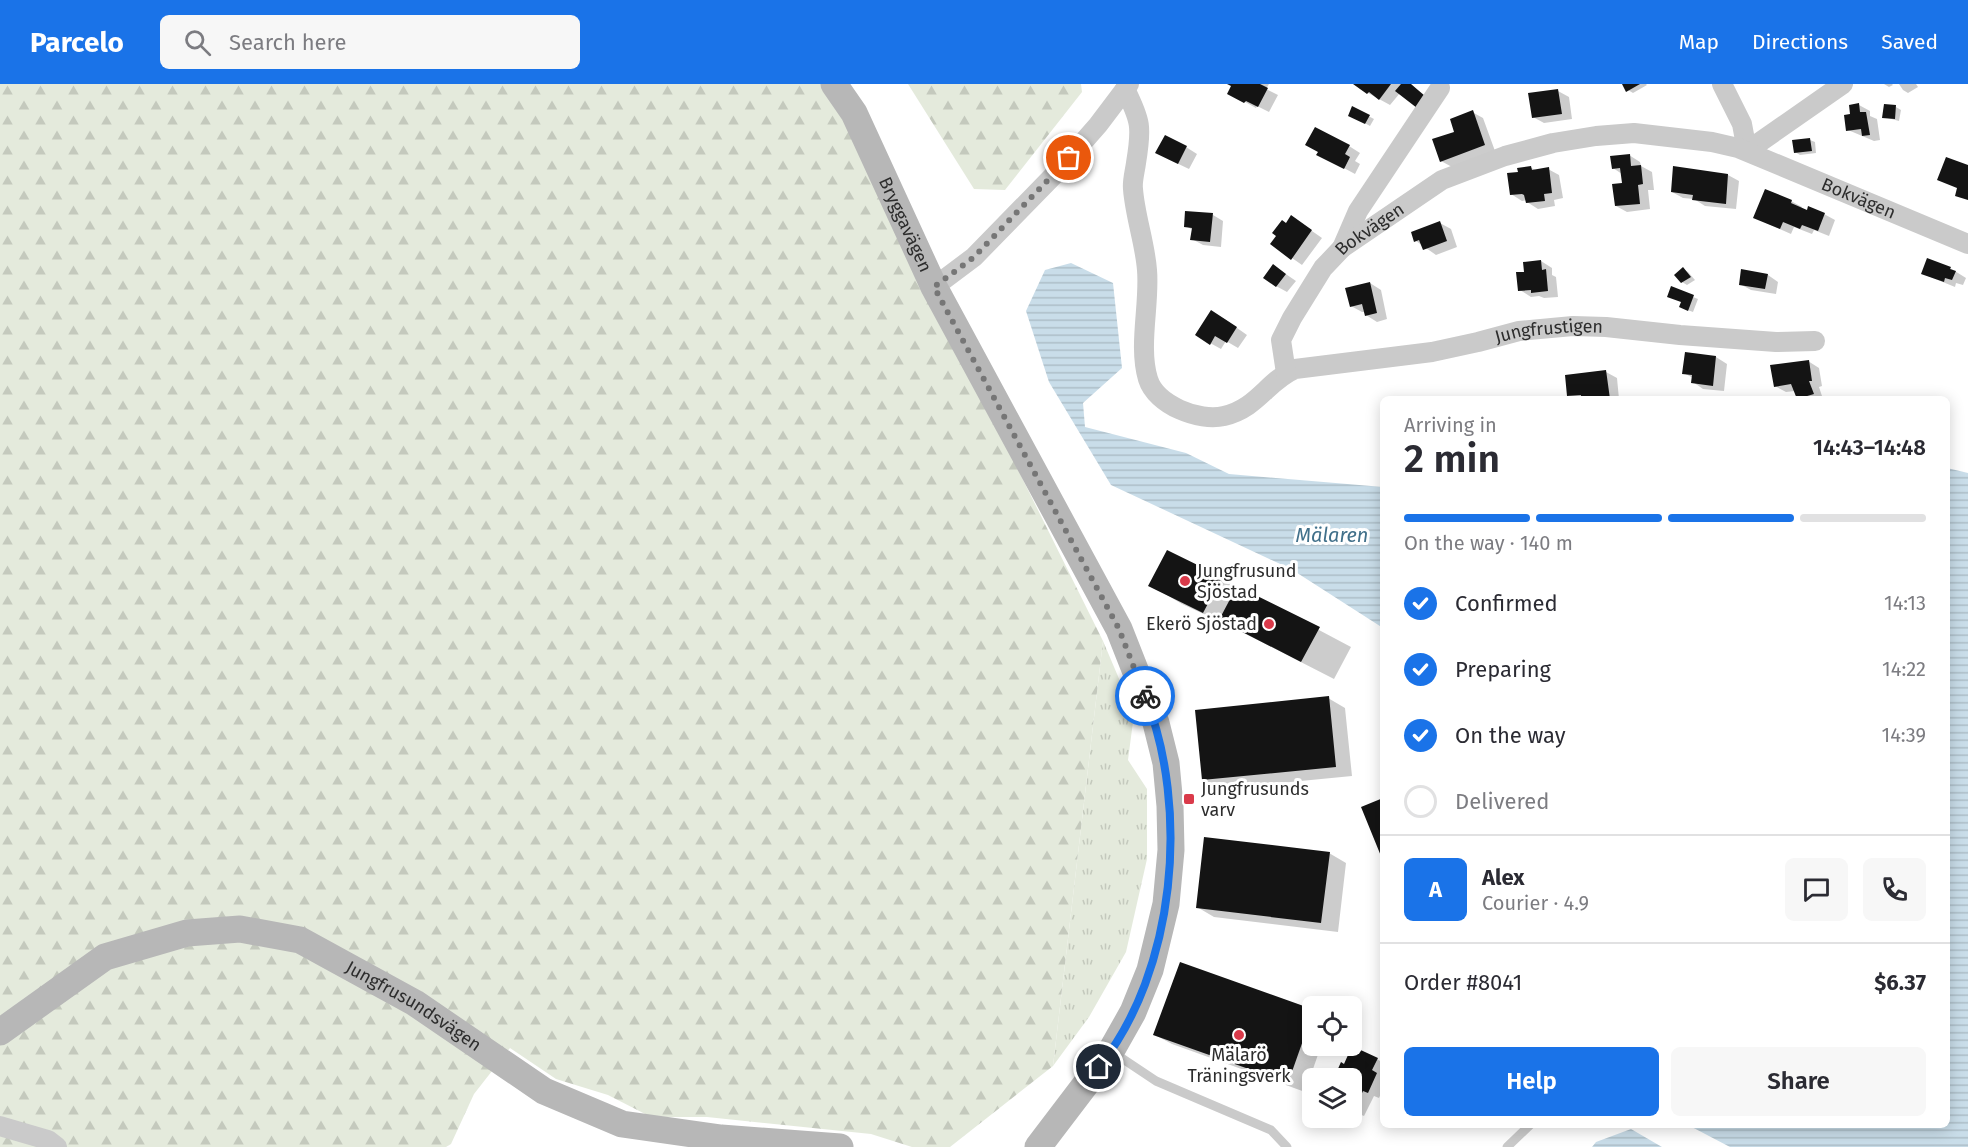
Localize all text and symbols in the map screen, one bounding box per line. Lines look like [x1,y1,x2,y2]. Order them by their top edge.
search box [160,15,580,69]
text: Parcelo [30,26,124,59]
icon: search [181,26,214,59]
text: Search here [229,29,346,56]
text: Map [1679,29,1719,55]
text: Directions [1752,29,1848,55]
text: Saved [1881,29,1938,55]
pin [1043,132,1094,183]
icon: bag [1052,141,1085,174]
street label: Bryggavägen [874,173,937,276]
street label: Bokvägen [1818,173,1899,224]
street label: Bokvägen [1330,198,1408,260]
street label: Jungfrustigen [1492,315,1603,348]
text: Arriving in [1404,413,1497,437]
text: 14:43–14:48 [1813,434,1926,461]
text: 2 min [1404,436,1500,482]
water label: Mälaren [1296,523,1368,547]
text: On the way · 140 m [1404,531,1573,555]
place label: Jungfrusund Sjöstad [1197,560,1297,603]
marker: Jungfrusund Sjöstad [1178,574,1192,588]
icon: check [1404,587,1437,620]
text: Confirmed [1455,590,1558,617]
text: 14:13 [1884,591,1926,615]
place label: Ekerö Sjöstad [1146,613,1257,635]
marker: Ekerö Sjöstad [1262,617,1276,631]
icon: check [1404,653,1437,686]
text: Preparing [1455,656,1551,683]
text: 14:22 [1882,657,1926,681]
courier [1115,666,1175,726]
icon: bike [1129,680,1162,713]
icon: check [1404,719,1437,752]
text: On the way [1455,722,1566,749]
text: 14:39 [1881,723,1926,747]
place label: Jungfrusunds varv [1201,778,1309,821]
text: Delivered [1455,788,1550,815]
marker: Jungfrusunds varv [1182,792,1196,806]
button: chat [1785,858,1848,921]
button: phone [1863,858,1926,921]
text: Alex [1482,864,1525,891]
text: A [1429,876,1442,903]
text: Courier · 4.9 [1482,891,1589,915]
street label: Jungfrusundsvägen [342,956,486,1056]
text: Order #8041 [1404,969,1522,996]
text: $6.37 [1874,969,1926,996]
map controls [1302,996,1362,1128]
button: locate [1302,996,1362,1056]
marker: Mälarö Träningsverk [1232,1028,1246,1042]
pin [1073,1041,1124,1092]
place label: Mälarö Träningsverk [1187,1044,1291,1087]
button: Help [1404,1047,1659,1116]
button: Share [1671,1047,1926,1116]
icon: home [1082,1050,1115,1083]
button: layers [1302,1068,1362,1128]

